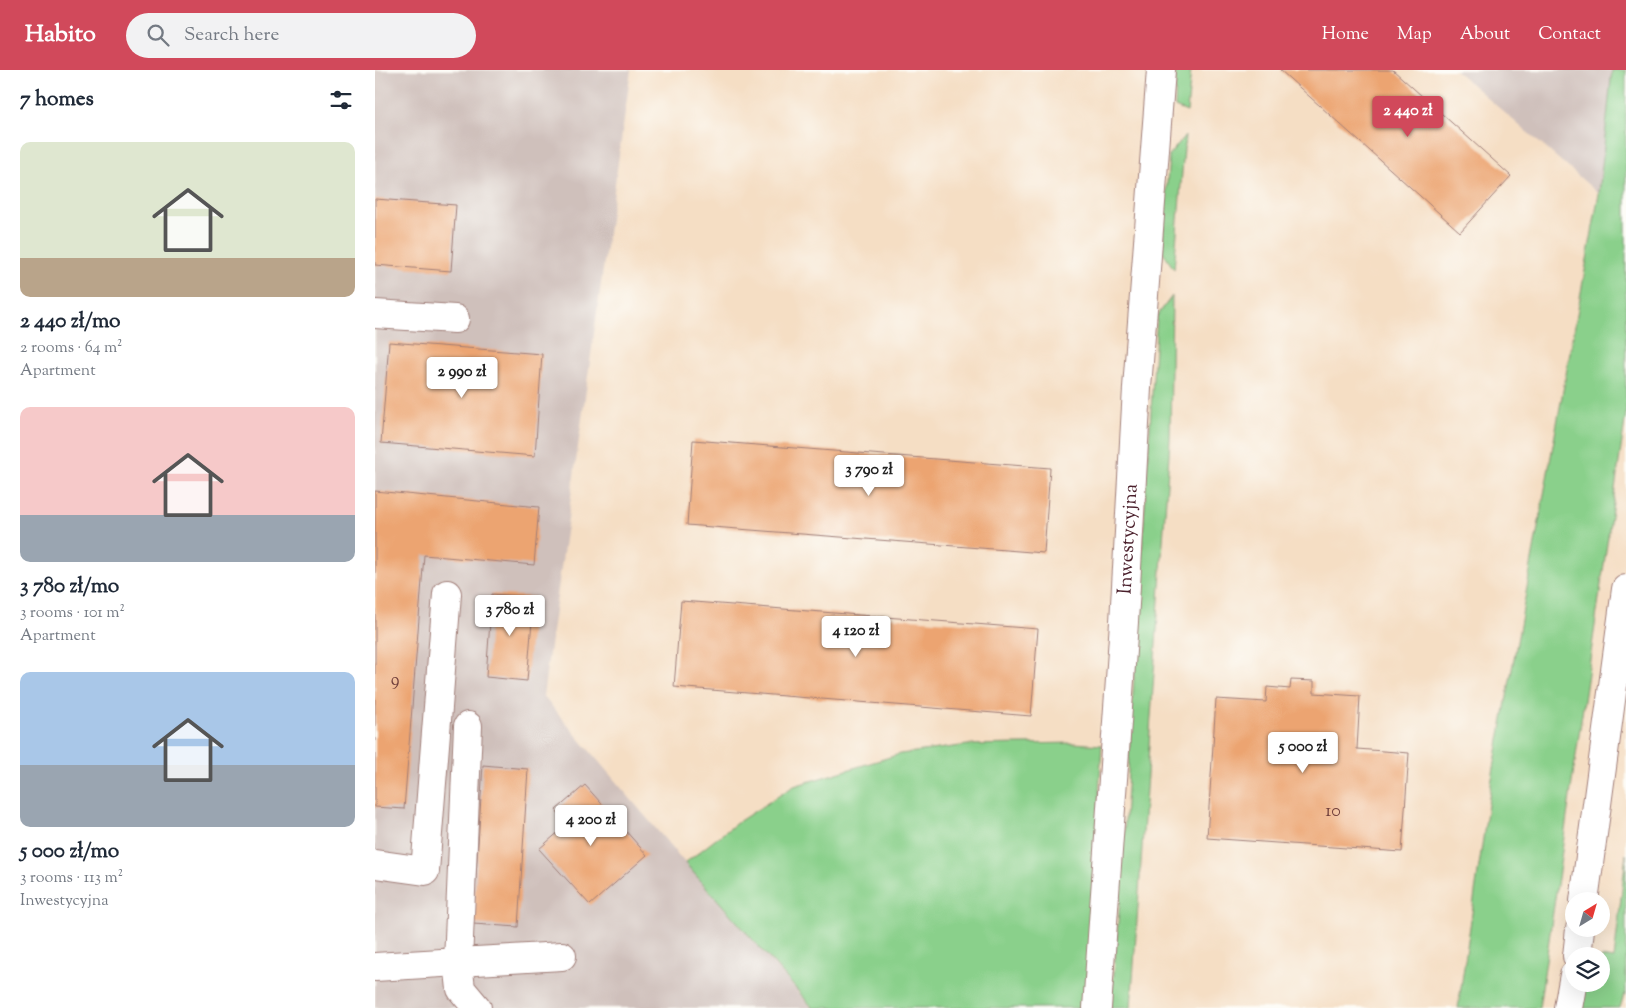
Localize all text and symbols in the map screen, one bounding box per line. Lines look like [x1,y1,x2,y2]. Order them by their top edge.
search box [126,13,476,58]
text: Habito [25,18,96,52]
icon: search [144,21,172,49]
text: Search here [184,22,279,49]
text: Home [1322,22,1369,48]
text: Map [1397,22,1432,48]
text: About [1460,22,1510,48]
text: Contact [1538,22,1601,48]
text: 7 homes [20,85,94,115]
icon: filters [327,86,355,114]
pin: 2 440 zł [1356,96,1460,138]
text: 2 440 zł [1383,100,1433,123]
icon: home [143,175,233,265]
text: 2 440 zł/mo [20,307,121,337]
text: 2 rooms · 64 m² [20,337,123,360]
pin: 2 990 zł [410,356,514,399]
text: Apartment [20,360,96,383]
text: 2 990 zł [438,361,486,384]
icon: home [143,440,233,530]
pin: 3 790 zł [817,454,921,497]
text: 3 790 zł [845,459,893,482]
street label: Inwestycyjna [1111,483,1146,595]
text: 3 780 zł/mo [20,572,119,602]
pin: 3 780 zł [458,594,562,637]
text: 3 780 zł [486,599,534,622]
text: 3 rooms · 101 m² [20,602,125,625]
pin: 4 120 zł [804,616,908,658]
text: 4 120 zł [833,620,879,643]
text: Apartment [20,625,96,648]
house number: 9 [391,668,400,694]
icon: home [143,705,233,795]
pin: 5 000 zł [1251,732,1355,774]
text: 5 000 zł [1279,736,1327,759]
house number: 10 [1325,799,1341,825]
pin: 4 200 zł [539,804,643,847]
text: 4 200 zł [566,809,616,832]
text: 5 000 zł/mo [20,837,119,867]
text: 3 rooms · 113 m² [20,867,123,890]
text: Inwestycyjna [20,890,109,913]
north arrow [1565,892,1610,938]
map controls [1565,892,1610,992]
button: layers [1565,947,1610,992]

